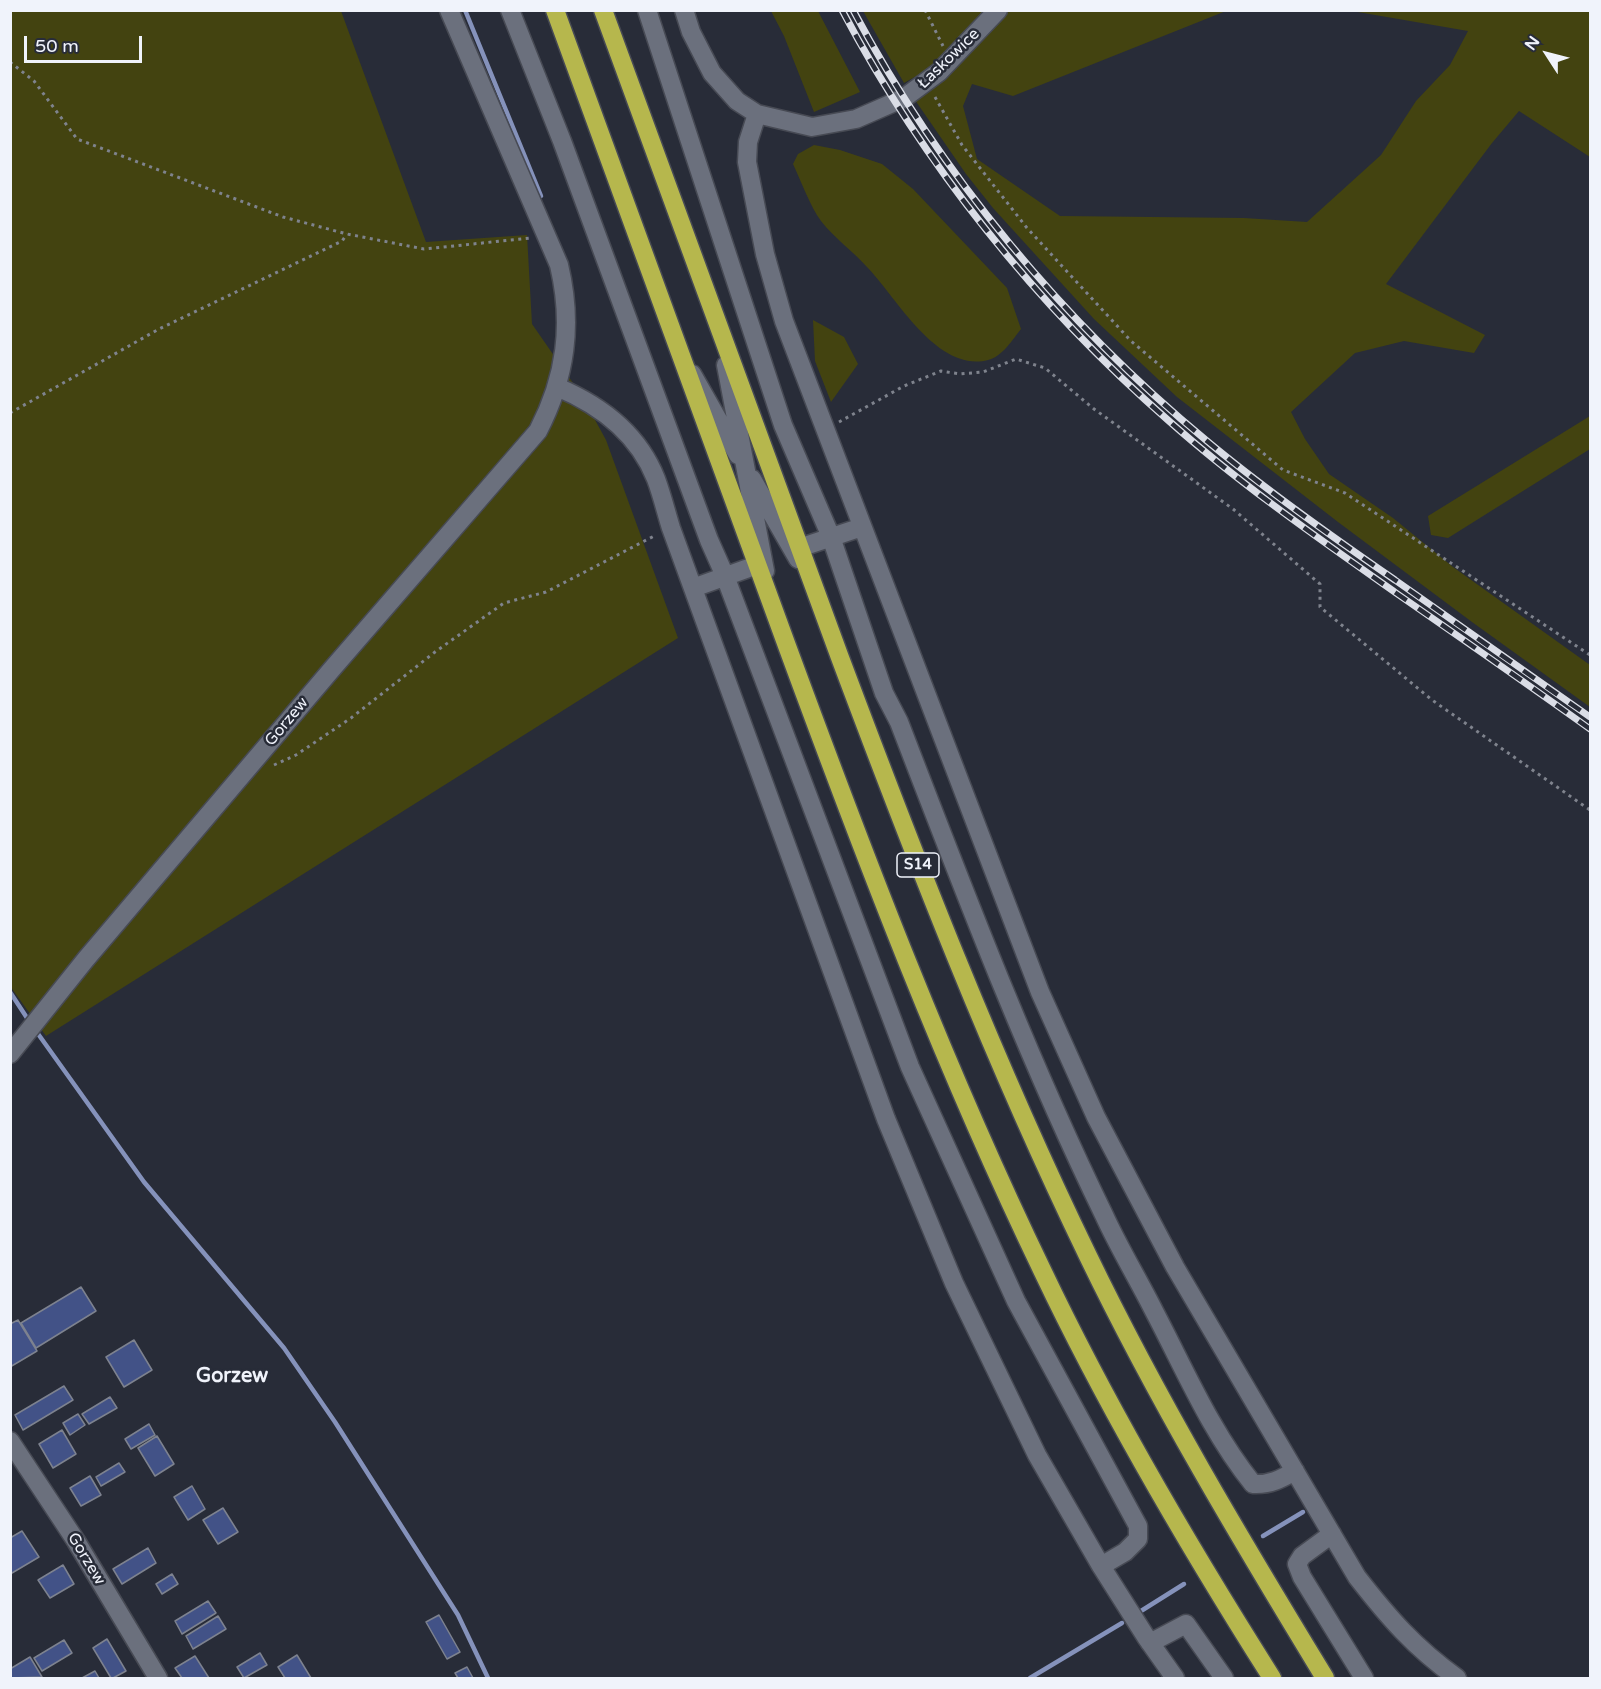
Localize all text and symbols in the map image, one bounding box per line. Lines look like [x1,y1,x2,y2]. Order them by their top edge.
scale bar [27,24,146,62]
north arrow [1517,24,1577,84]
street label: Łaskowice [914,25,984,93]
text: N [1521,32,1544,55]
text: 50 m [35,35,79,57]
street label: Gorzew [261,694,313,750]
road number: S14 [897,853,939,877]
district label: Gorzew [196,1365,268,1389]
street label: Gorzew [63,1529,109,1589]

